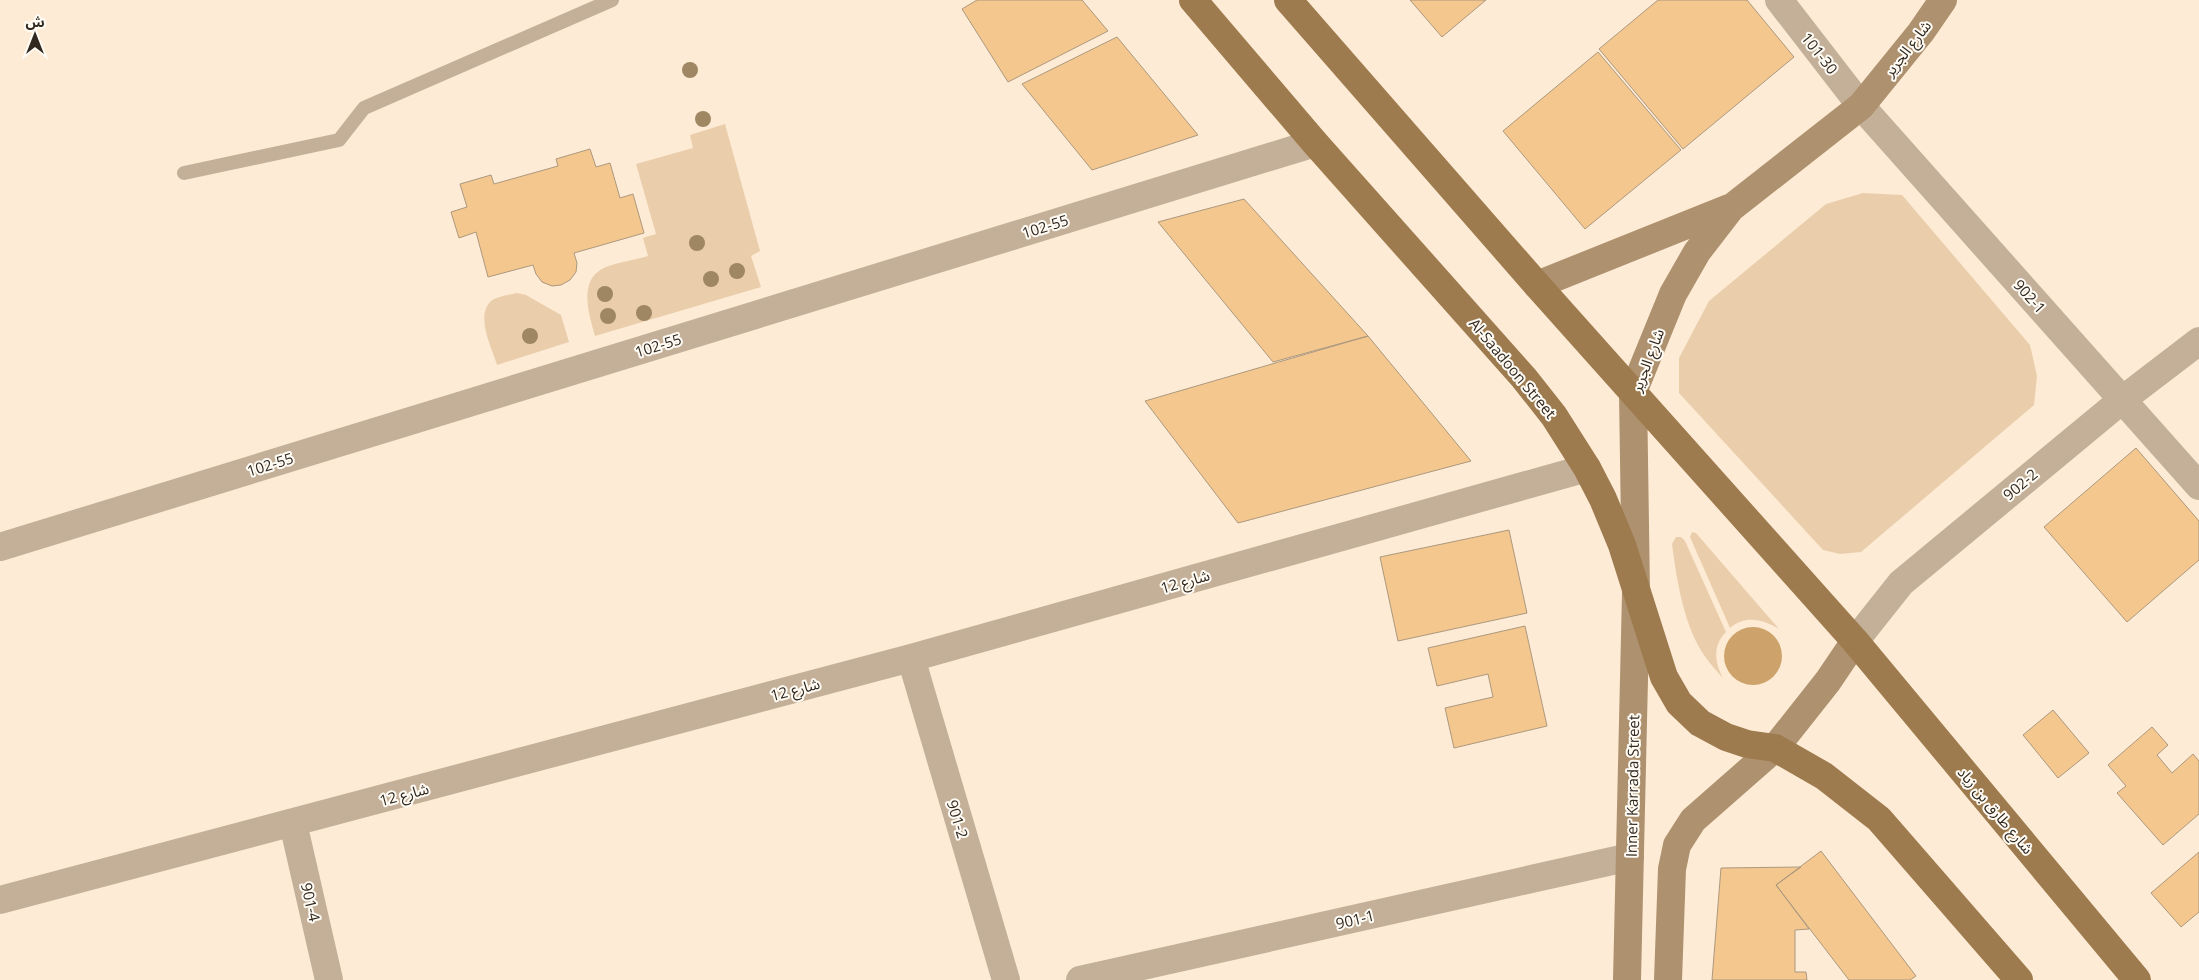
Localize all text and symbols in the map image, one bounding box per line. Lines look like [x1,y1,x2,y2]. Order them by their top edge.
north arrow [10,10,60,60]
text: ش [25,12,45,31]
street label: شارع الجرير [1878,16,1938,83]
street label: 101-30 [1797,28,1843,78]
street label: 102-55 [1019,209,1071,243]
street label: 902-1 [2009,275,2051,317]
street label: Al-Saadoon Street [1465,314,1561,422]
street label: شارع الجرير [1625,325,1671,396]
street label: 102-55 [632,328,684,362]
street label: 102-55 [244,447,296,481]
street label: 902-2 [1999,464,2041,504]
street label: شارع 12 [1158,564,1213,600]
street label: شارع 12 [768,673,823,708]
street label: Inner Karrada Street [1621,715,1643,857]
street label: شارع طارق بن زياد [1951,762,2039,860]
street label: شارع 12 [377,778,432,813]
street label: 901-2 [943,797,973,841]
street label: 901-4 [297,881,325,924]
street label: 901-1 [1334,905,1376,933]

